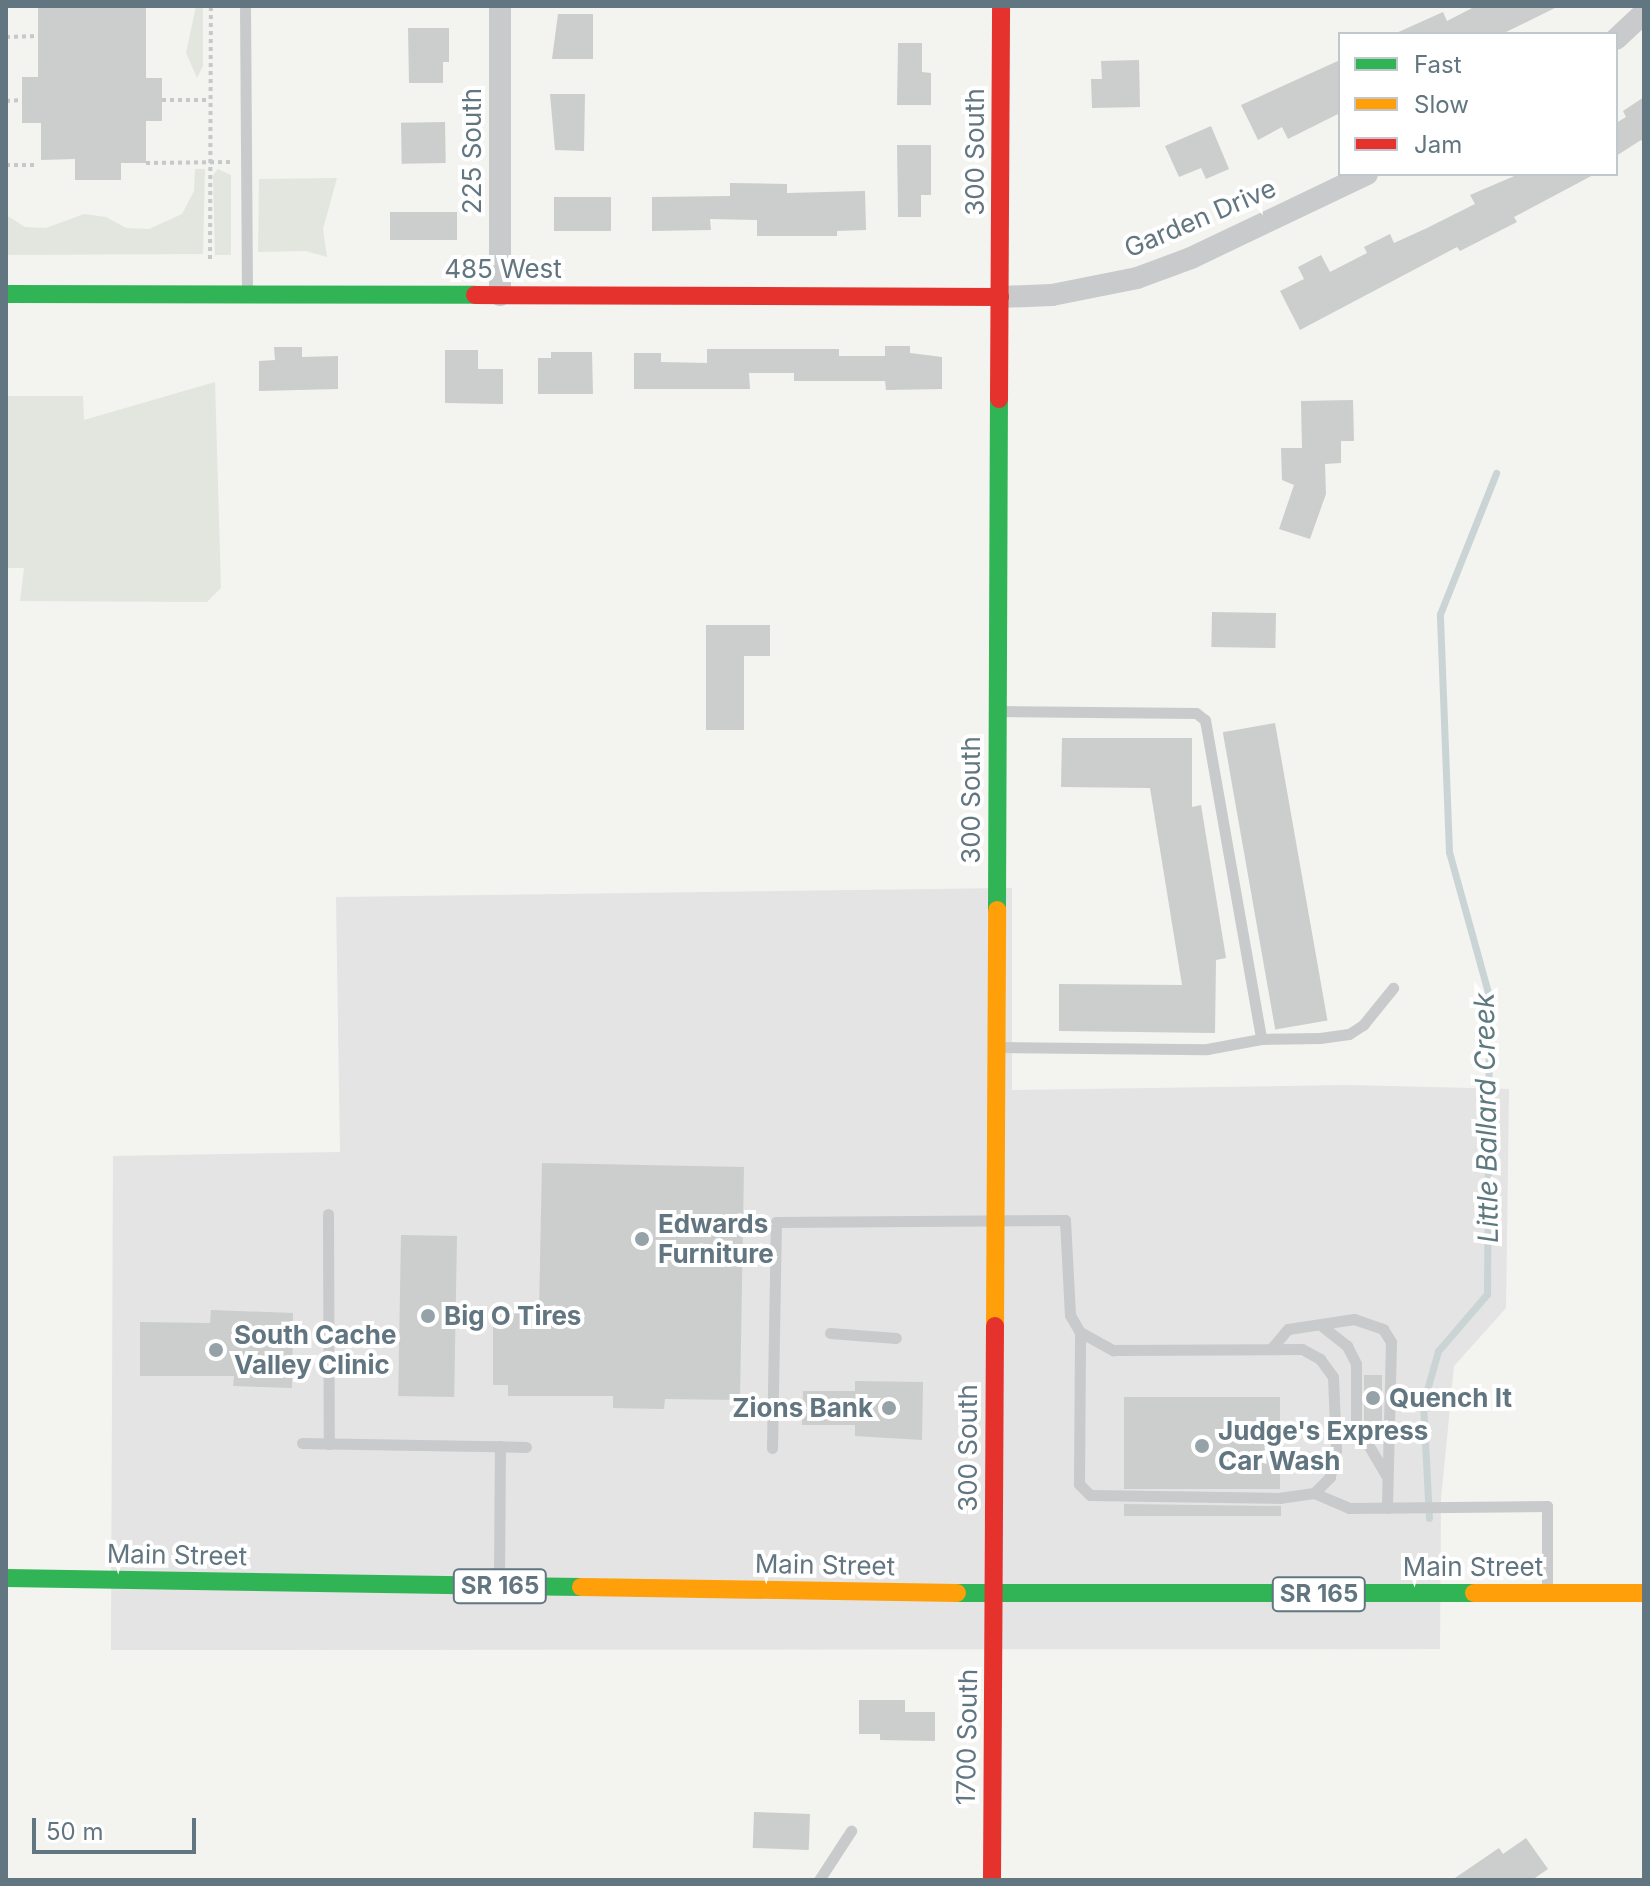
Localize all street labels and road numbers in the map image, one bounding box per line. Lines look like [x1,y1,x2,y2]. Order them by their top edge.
street label: 225 South [456,88,488,214]
street label: 300 South [959,88,991,216]
street label: Garden Drive [1120,172,1280,264]
street label: 485 West [444,253,562,285]
street label: 300 South [955,736,987,864]
street label: 300 South [952,1384,984,1512]
street label: Main Street [107,1538,247,1572]
street label: Main Street [755,1548,895,1582]
street label: Main Street [1403,1551,1543,1583]
road number: SR 165 [452,1566,548,1606]
road number: SR 165 [1271,1574,1367,1614]
street label: 1700 South [950,1668,984,1806]

